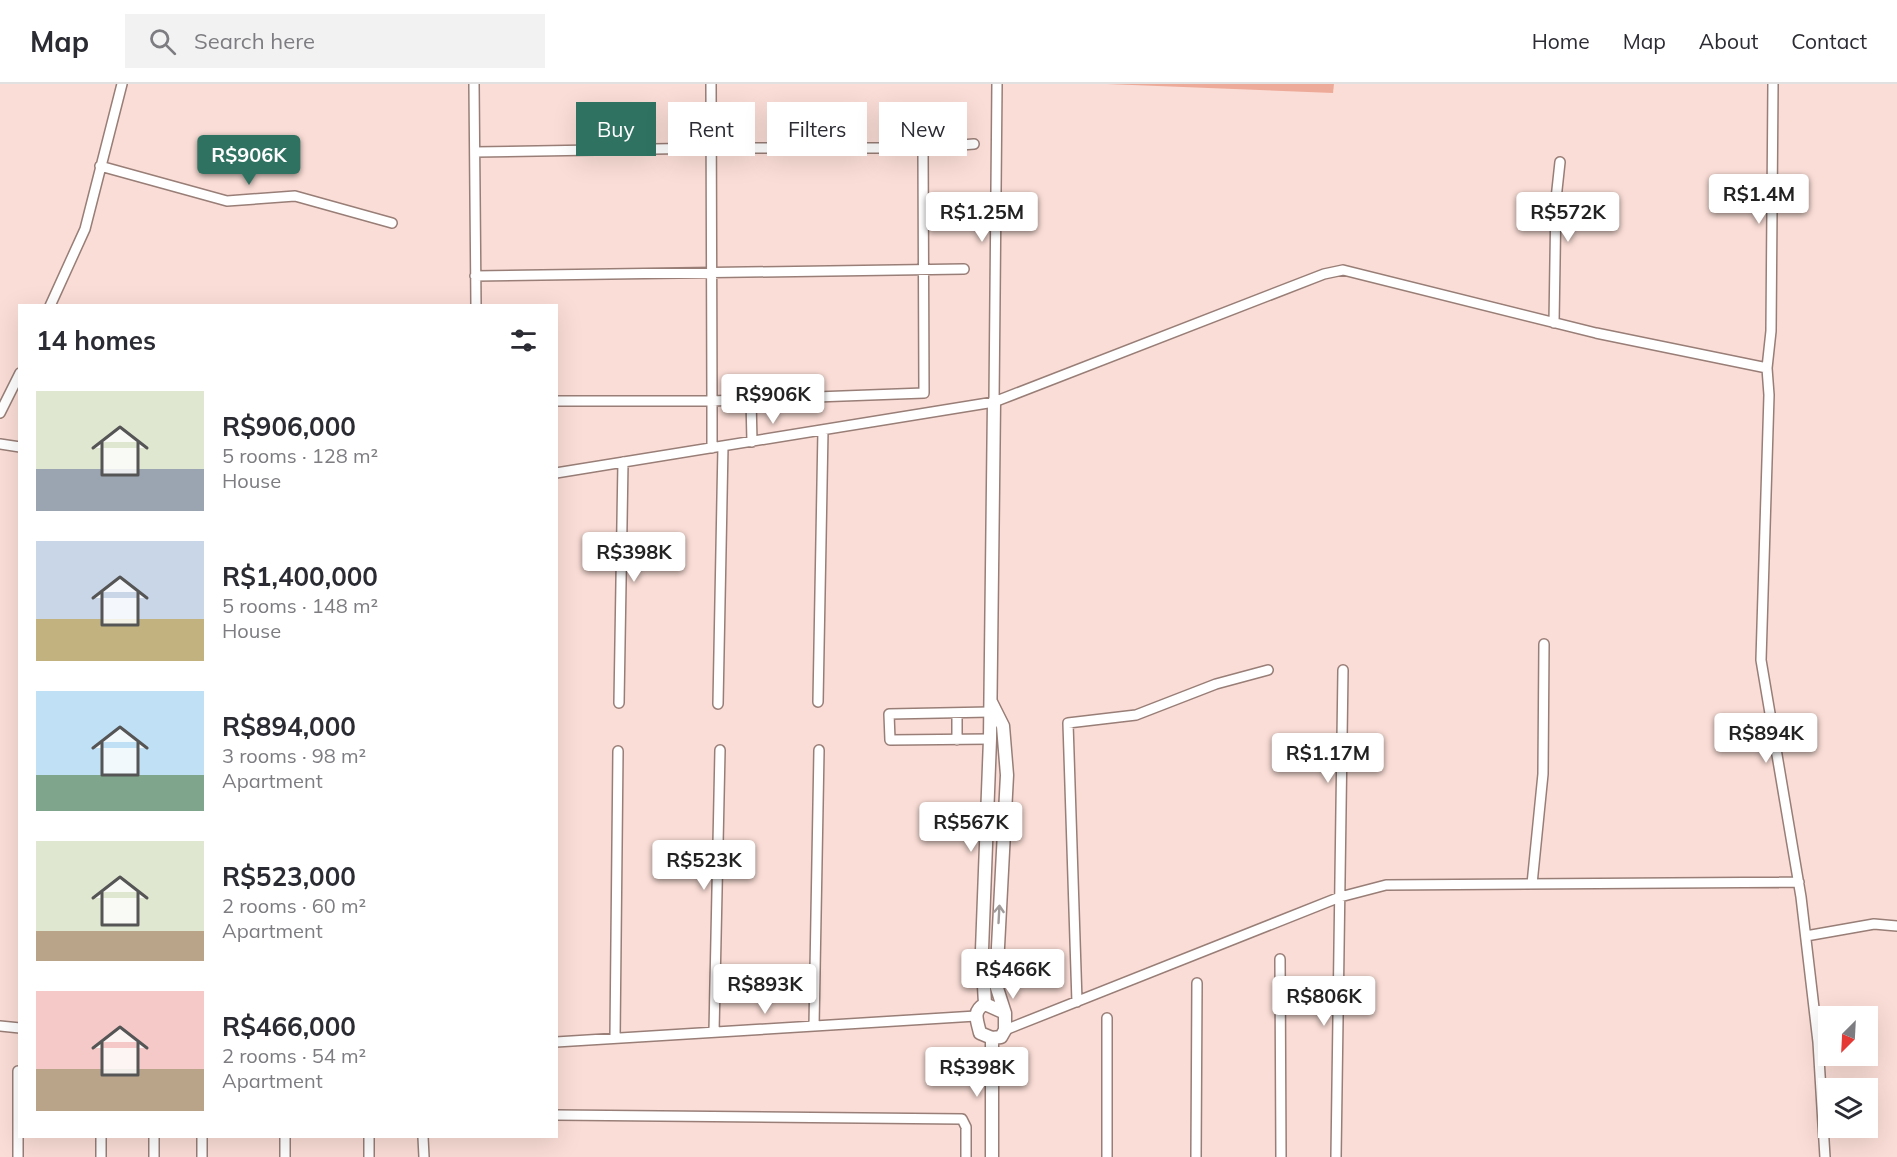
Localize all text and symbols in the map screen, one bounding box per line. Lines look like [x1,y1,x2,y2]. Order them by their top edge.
search box [125,14,545,68]
text: Map [30,24,89,59]
icon: search [146,25,179,58]
text: Search here [194,27,315,55]
text: Home [1532,28,1590,54]
text: Map [1623,28,1666,54]
text: About [1699,28,1758,54]
text: Contact [1791,28,1867,54]
chip: Buy [576,102,656,156]
chip: Rent [668,102,755,156]
chip: Filters [767,102,867,156]
chip: New [879,102,967,156]
pin: R$906K [200,135,298,186]
text: R$906K [211,142,287,167]
pin: R$1.4M [1710,174,1808,225]
text: R$1.4M [1723,181,1795,206]
pin: R$1.25M [927,192,1037,243]
pin: R$572K [1519,192,1617,243]
text: R$1.25M [940,199,1024,224]
text: R$572K [1530,199,1606,224]
text: 14 homes [36,324,156,357]
icon: filters [507,324,540,357]
pin: R$906K [724,374,822,425]
text: R$906K [735,381,811,406]
text: R$906,000 [222,410,356,443]
icon: home [84,415,156,487]
text: 5 rooms · 128 m² [222,443,378,468]
text: House [222,468,281,493]
pin: R$398K [585,532,683,583]
text: R$398K [596,539,672,564]
text: R$1,400,000 [222,560,378,593]
icon: home [84,565,156,637]
text: 5 rooms · 148 m² [222,593,378,618]
text: House [222,618,281,643]
text: R$894,000 [222,710,356,743]
pin: R$894K [1717,713,1815,764]
icon: home [84,715,156,787]
text: R$894K [1728,720,1804,745]
pin: R$1.17M [1273,733,1383,784]
text: R$1.17M [1286,740,1370,765]
text: 3 rooms · 98 m² [222,743,366,768]
text: Apartment [222,768,323,793]
pin: R$567K [922,802,1020,853]
text: R$567K [933,809,1009,834]
pin: R$523K [655,840,753,891]
text: R$523K [666,847,742,872]
text: R$523,000 [222,860,356,893]
icon: home [84,865,156,937]
text: 2 rooms · 60 m² [222,893,366,918]
one-way arrow [994,904,1005,924]
text: Apartment [222,918,323,943]
pin: R$466K [964,949,1062,1000]
text: R$466K [975,956,1051,981]
pin: R$893K [716,964,814,1015]
text: R$893K [727,971,803,996]
pin: R$806K [1275,976,1373,1027]
text: R$806K [1286,983,1362,1008]
north arrow [1818,1006,1878,1066]
map controls [1818,1006,1878,1138]
text: R$466,000 [222,1010,356,1043]
icon: home [84,1015,156,1087]
text: 2 rooms · 54 m² [222,1043,366,1068]
pin: R$398K [928,1047,1026,1098]
text: R$398K [939,1054,1015,1079]
text: Apartment [222,1068,323,1093]
button: layers [1818,1078,1878,1138]

